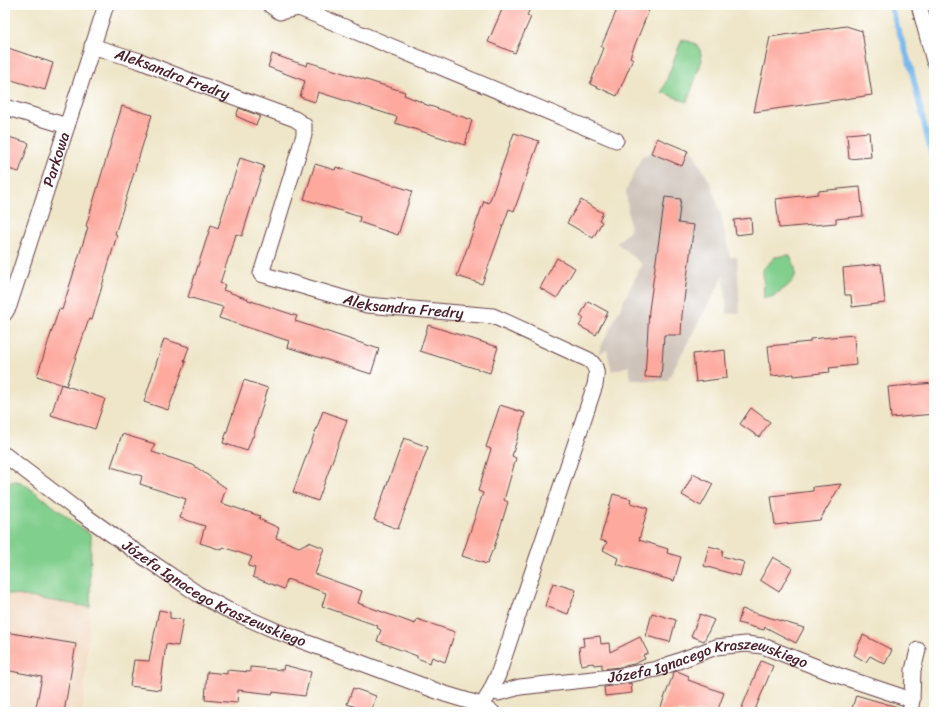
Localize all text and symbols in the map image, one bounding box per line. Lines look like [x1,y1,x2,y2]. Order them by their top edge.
street label: Aleksandra Fredry [111,41,234,107]
street label: Parkowa [35,128,77,190]
street label: Aleksandra Fredry [339,285,465,326]
street label: Józefa Ignacego Kraszewskiego [116,532,310,654]
street label: Józefa Ignacego Kraszewskiego [606,631,812,690]

